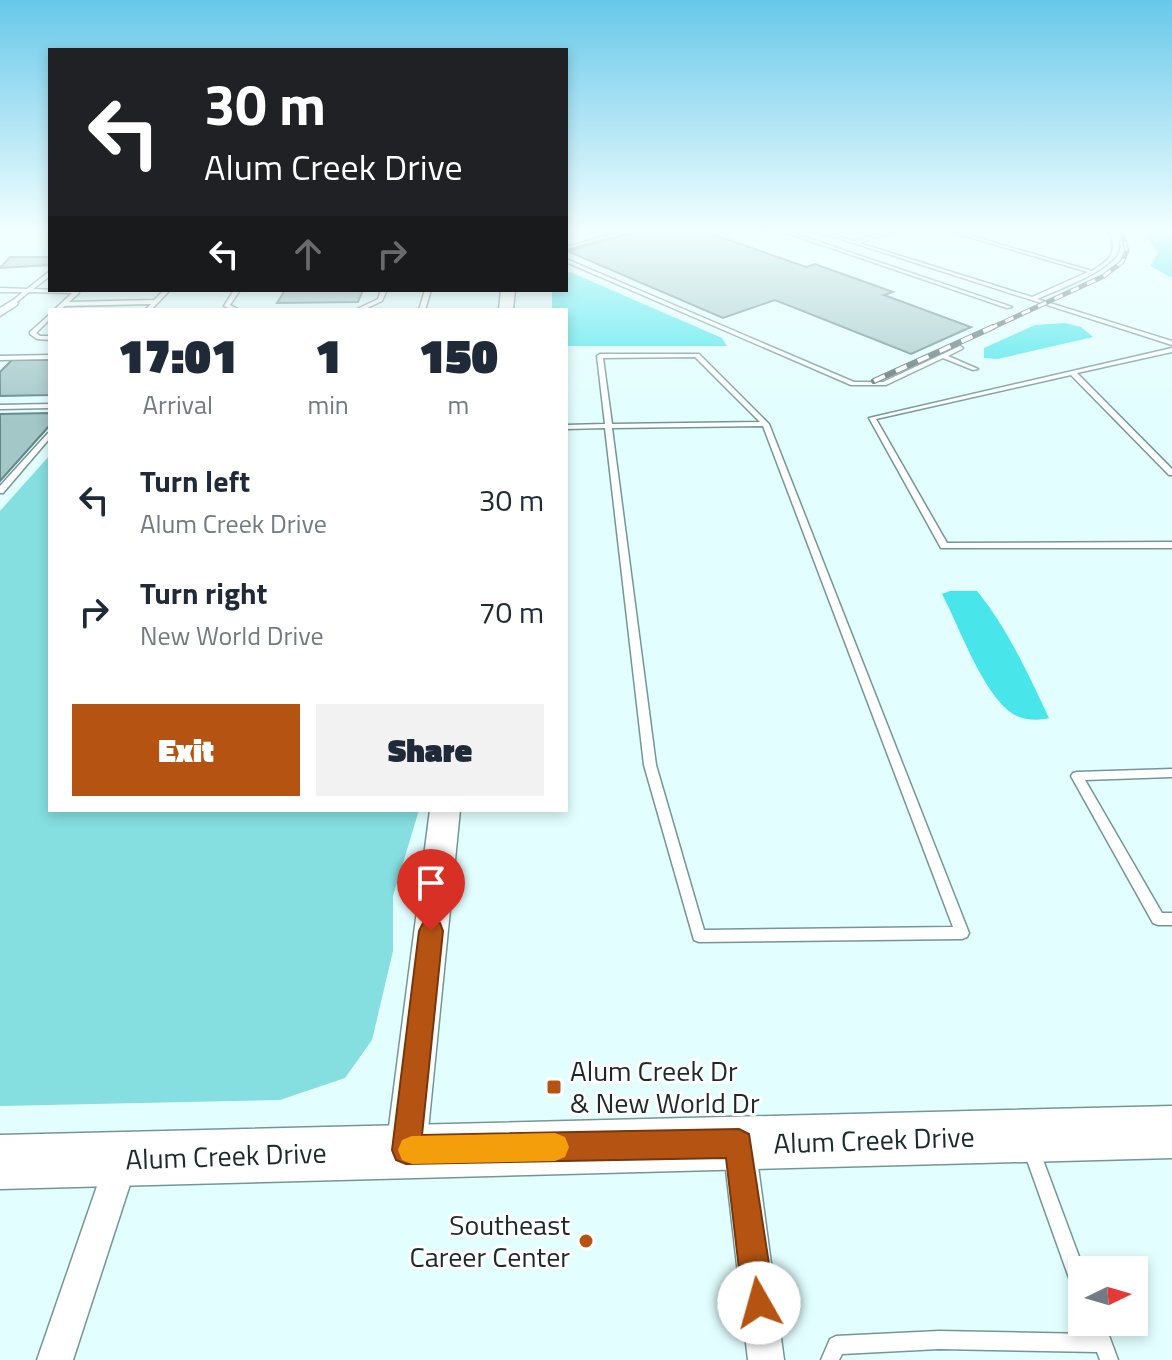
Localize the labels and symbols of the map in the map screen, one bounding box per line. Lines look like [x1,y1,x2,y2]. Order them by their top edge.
pin [397,849,465,931]
place label: Alum Creek Dr & New World Dr [570,1049,760,1124]
marker: Alum Creek Dr & New World Dr [545,1078,563,1096]
street label: Alum Creek Drive [773,1115,975,1164]
street label: Alum Creek Drive [125,1131,327,1180]
place label: Southeast Career Center [410,1203,570,1278]
marker: Southeast Career Center [577,1232,595,1250]
north arrow [1068,1256,1148,1336]
position arrow [717,1261,801,1345]

